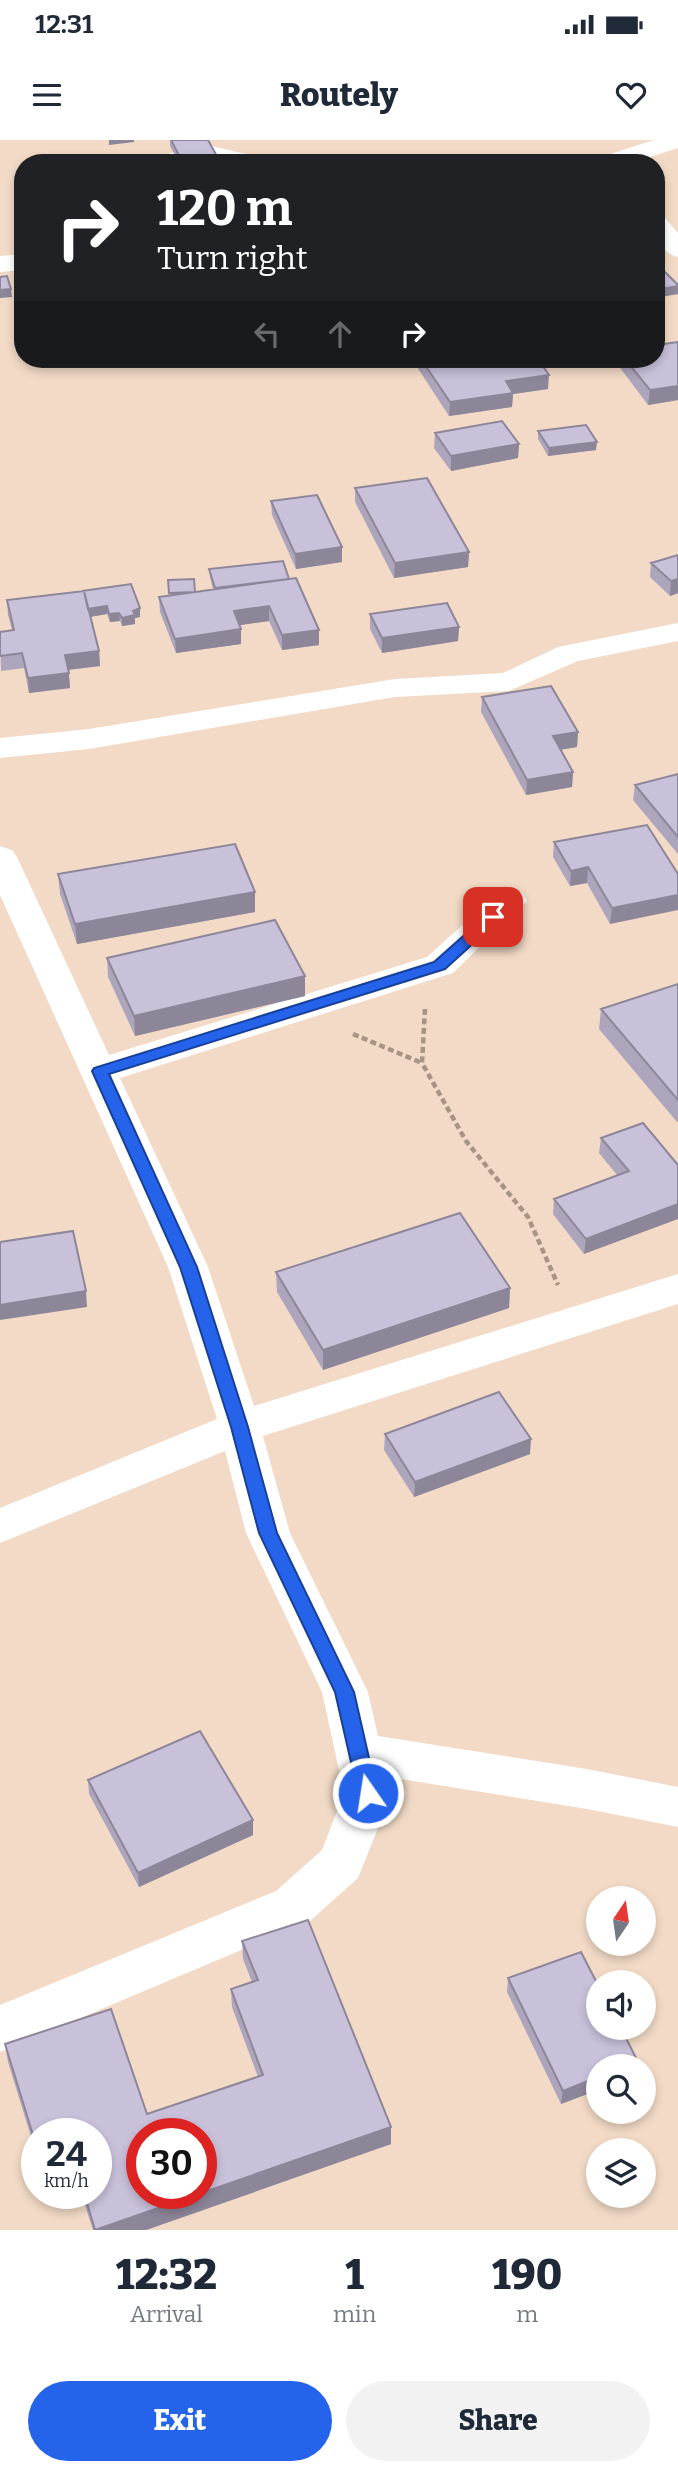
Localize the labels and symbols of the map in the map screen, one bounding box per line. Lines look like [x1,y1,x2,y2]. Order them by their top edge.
pin [463,887,523,947]
position arrow [331,1756,405,1830]
north arrow [586,1886,656,1956]
speed limit sign: 30 [126,2118,217,2209]

